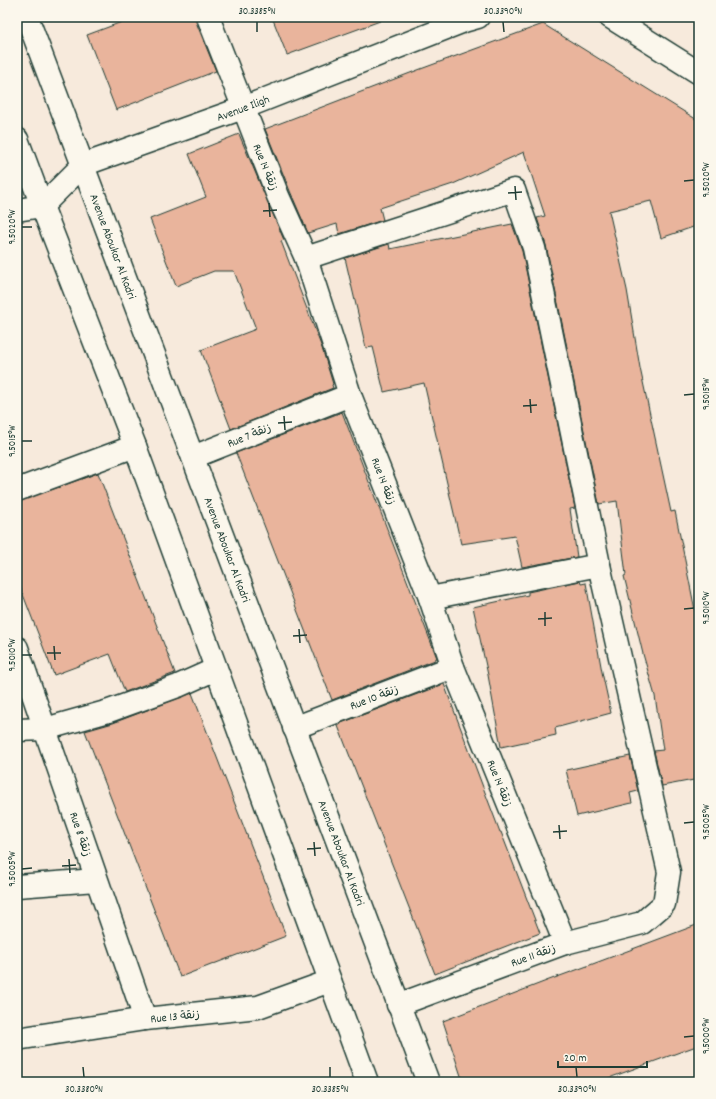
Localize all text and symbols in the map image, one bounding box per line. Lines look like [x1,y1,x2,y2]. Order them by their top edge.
text: 30.3385°N [238,5,276,19]
text: 30.3390°N [484,5,522,19]
street label: Avenue Iligh [215,91,272,127]
street label: Rue 14 زنقة [248,142,282,193]
text: 9.5020°W [700,162,714,198]
street label: Avenue Aboukar Al Kadri [84,192,140,302]
text: 9.5020°W [6,209,20,245]
text: 9.5015°W [700,378,714,410]
street label: Rue 7 زنقة [225,420,274,453]
text: 9.5015°W [6,425,20,457]
street label: Rue 14 زنقة [366,456,399,507]
street label: Avenue Aboukar Al Kadri [199,495,254,605]
text: 9.5010°W [700,591,714,624]
text: 9.5010°W [6,638,20,671]
street label: Rue 10 زنقة [348,681,401,715]
street label: Rue 14 زنقة [482,758,516,809]
street label: Avenue Aboukar Al Kadri [313,798,368,908]
text: 9.5005°W [700,804,714,840]
street label: Rue 8 زنقة [64,810,95,859]
text: 9.5005°W [6,851,20,887]
street label: Rue 11 زنقة [509,940,558,972]
street label: Rue 13 زنقة [150,1006,201,1029]
text: 9.5000°W [700,1018,714,1054]
scale bar [558,1043,647,1069]
text: 20 m [564,1050,587,1067]
text: 30.3380°N [65,1083,103,1097]
text: 30.3385°N [311,1083,349,1097]
text: 30.3390°N [558,1083,596,1097]

